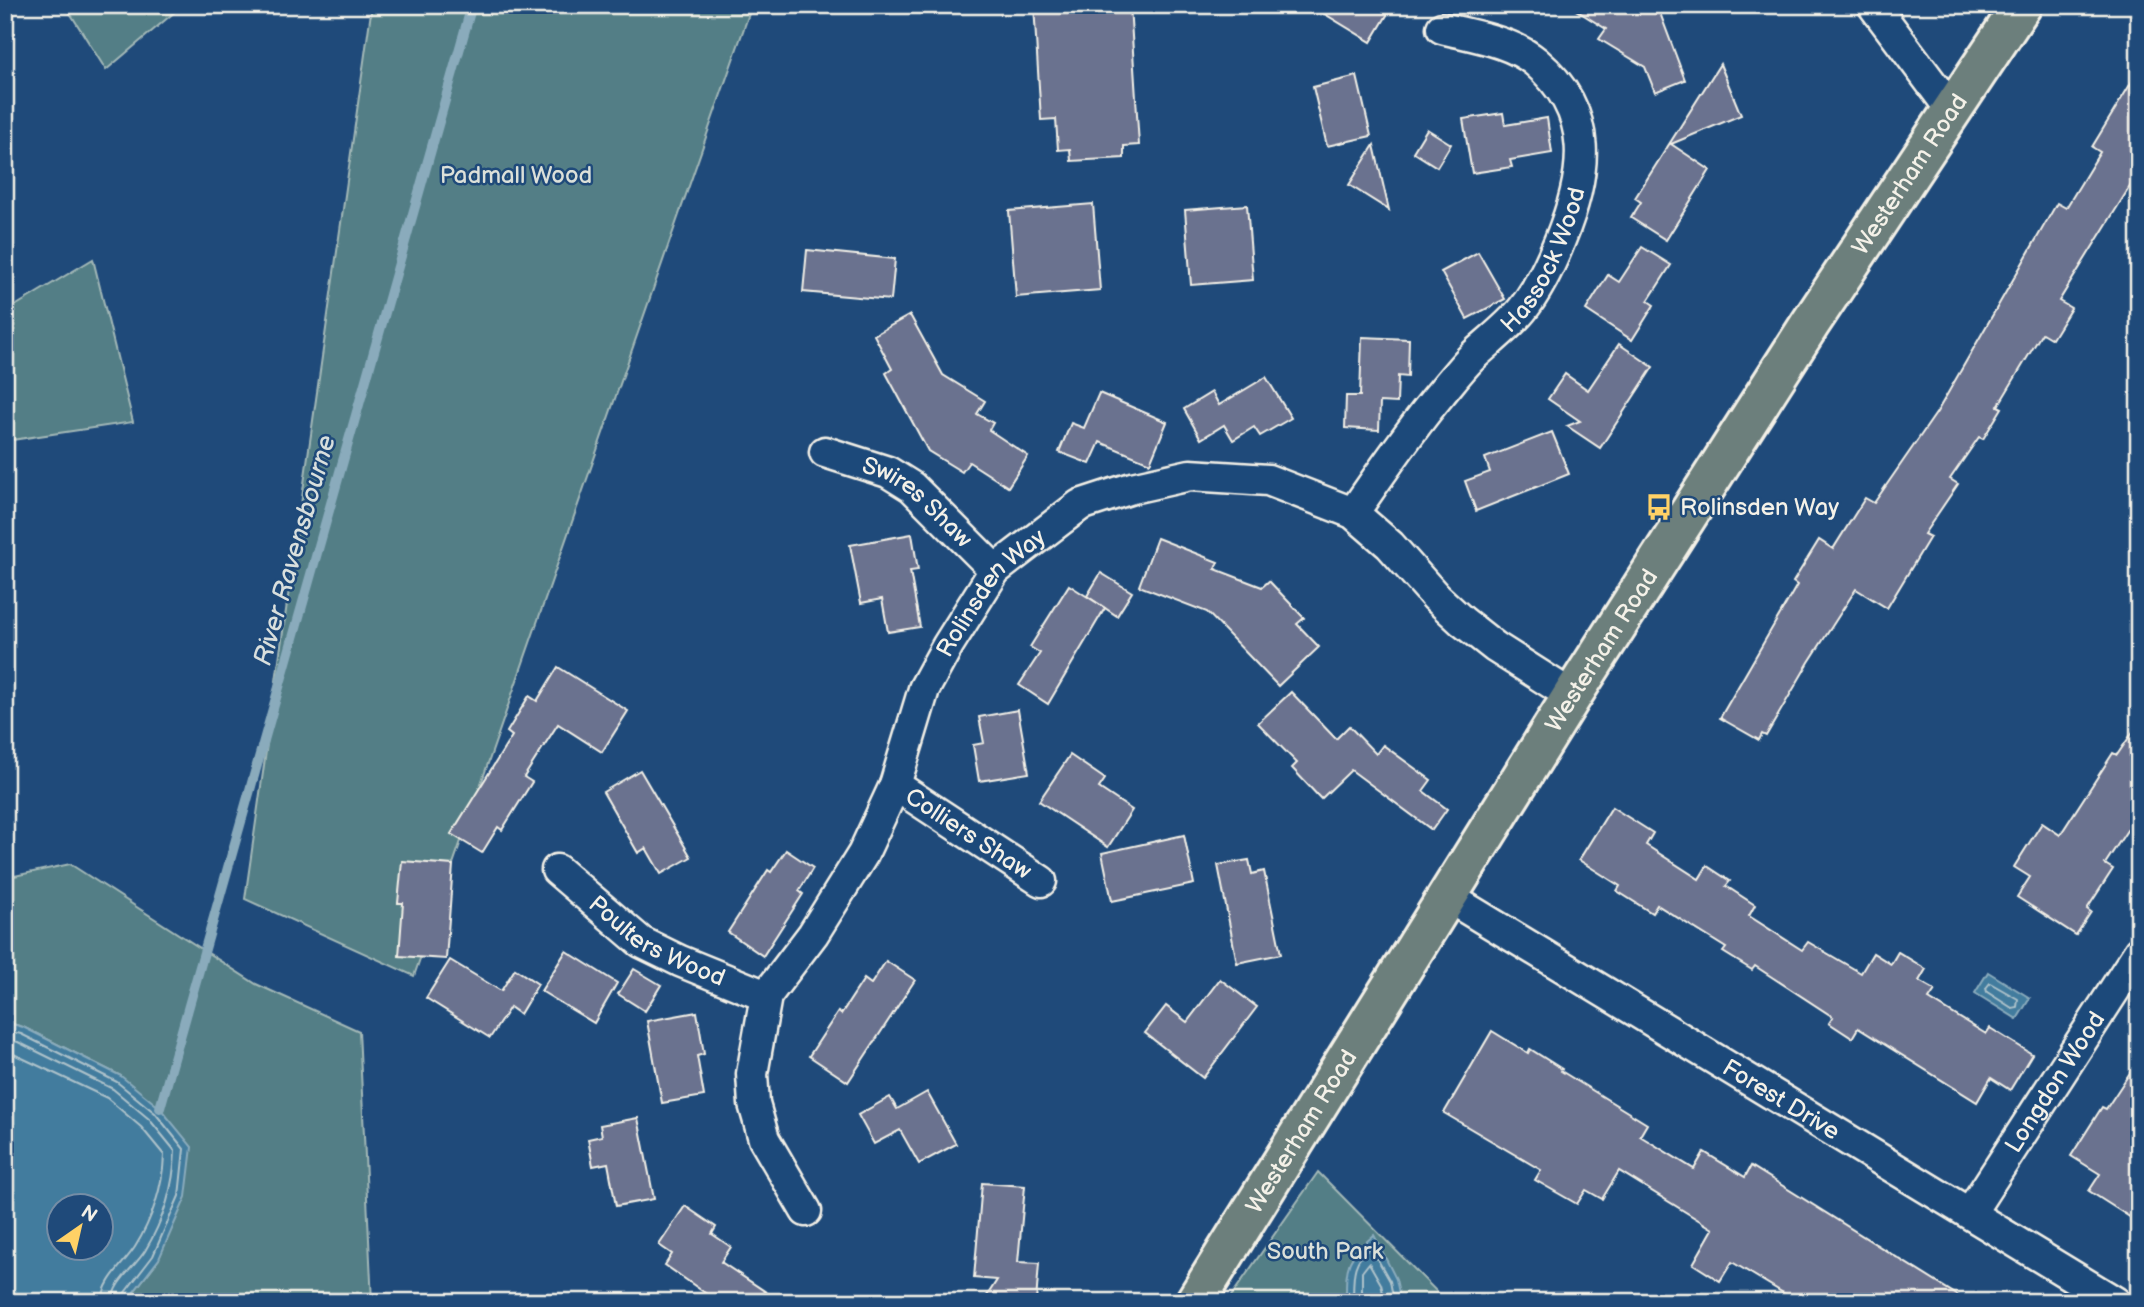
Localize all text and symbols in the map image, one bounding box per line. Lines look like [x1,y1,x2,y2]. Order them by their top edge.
street label: Westerham Road [1846,89,1974,261]
park label: Padmall Wood [440,161,592,190]
street label: Hassock Wood [1495,184,1592,339]
water label: River Ravensbourne [248,432,343,669]
street label: Swires Shaw [859,451,978,554]
bus stop icon: Rolinsden Way [1644,492,1674,522]
place label: Rolinsden Way [1680,493,1839,522]
street label: Rolinsden Way [930,523,1051,662]
street label: Westerham Road [1539,564,1664,737]
street label: Colliers Shaw [900,782,1037,886]
street label: Poulters Wood [583,890,729,993]
street label: Longdon Wood [1999,1006,2111,1158]
street label: Westerham Road [1240,1044,1363,1219]
street label: Forest Drive [1717,1053,1845,1146]
north arrow [46,1192,116,1262]
text: N [76,1201,101,1228]
park label: South Park [1267,1237,1384,1266]

